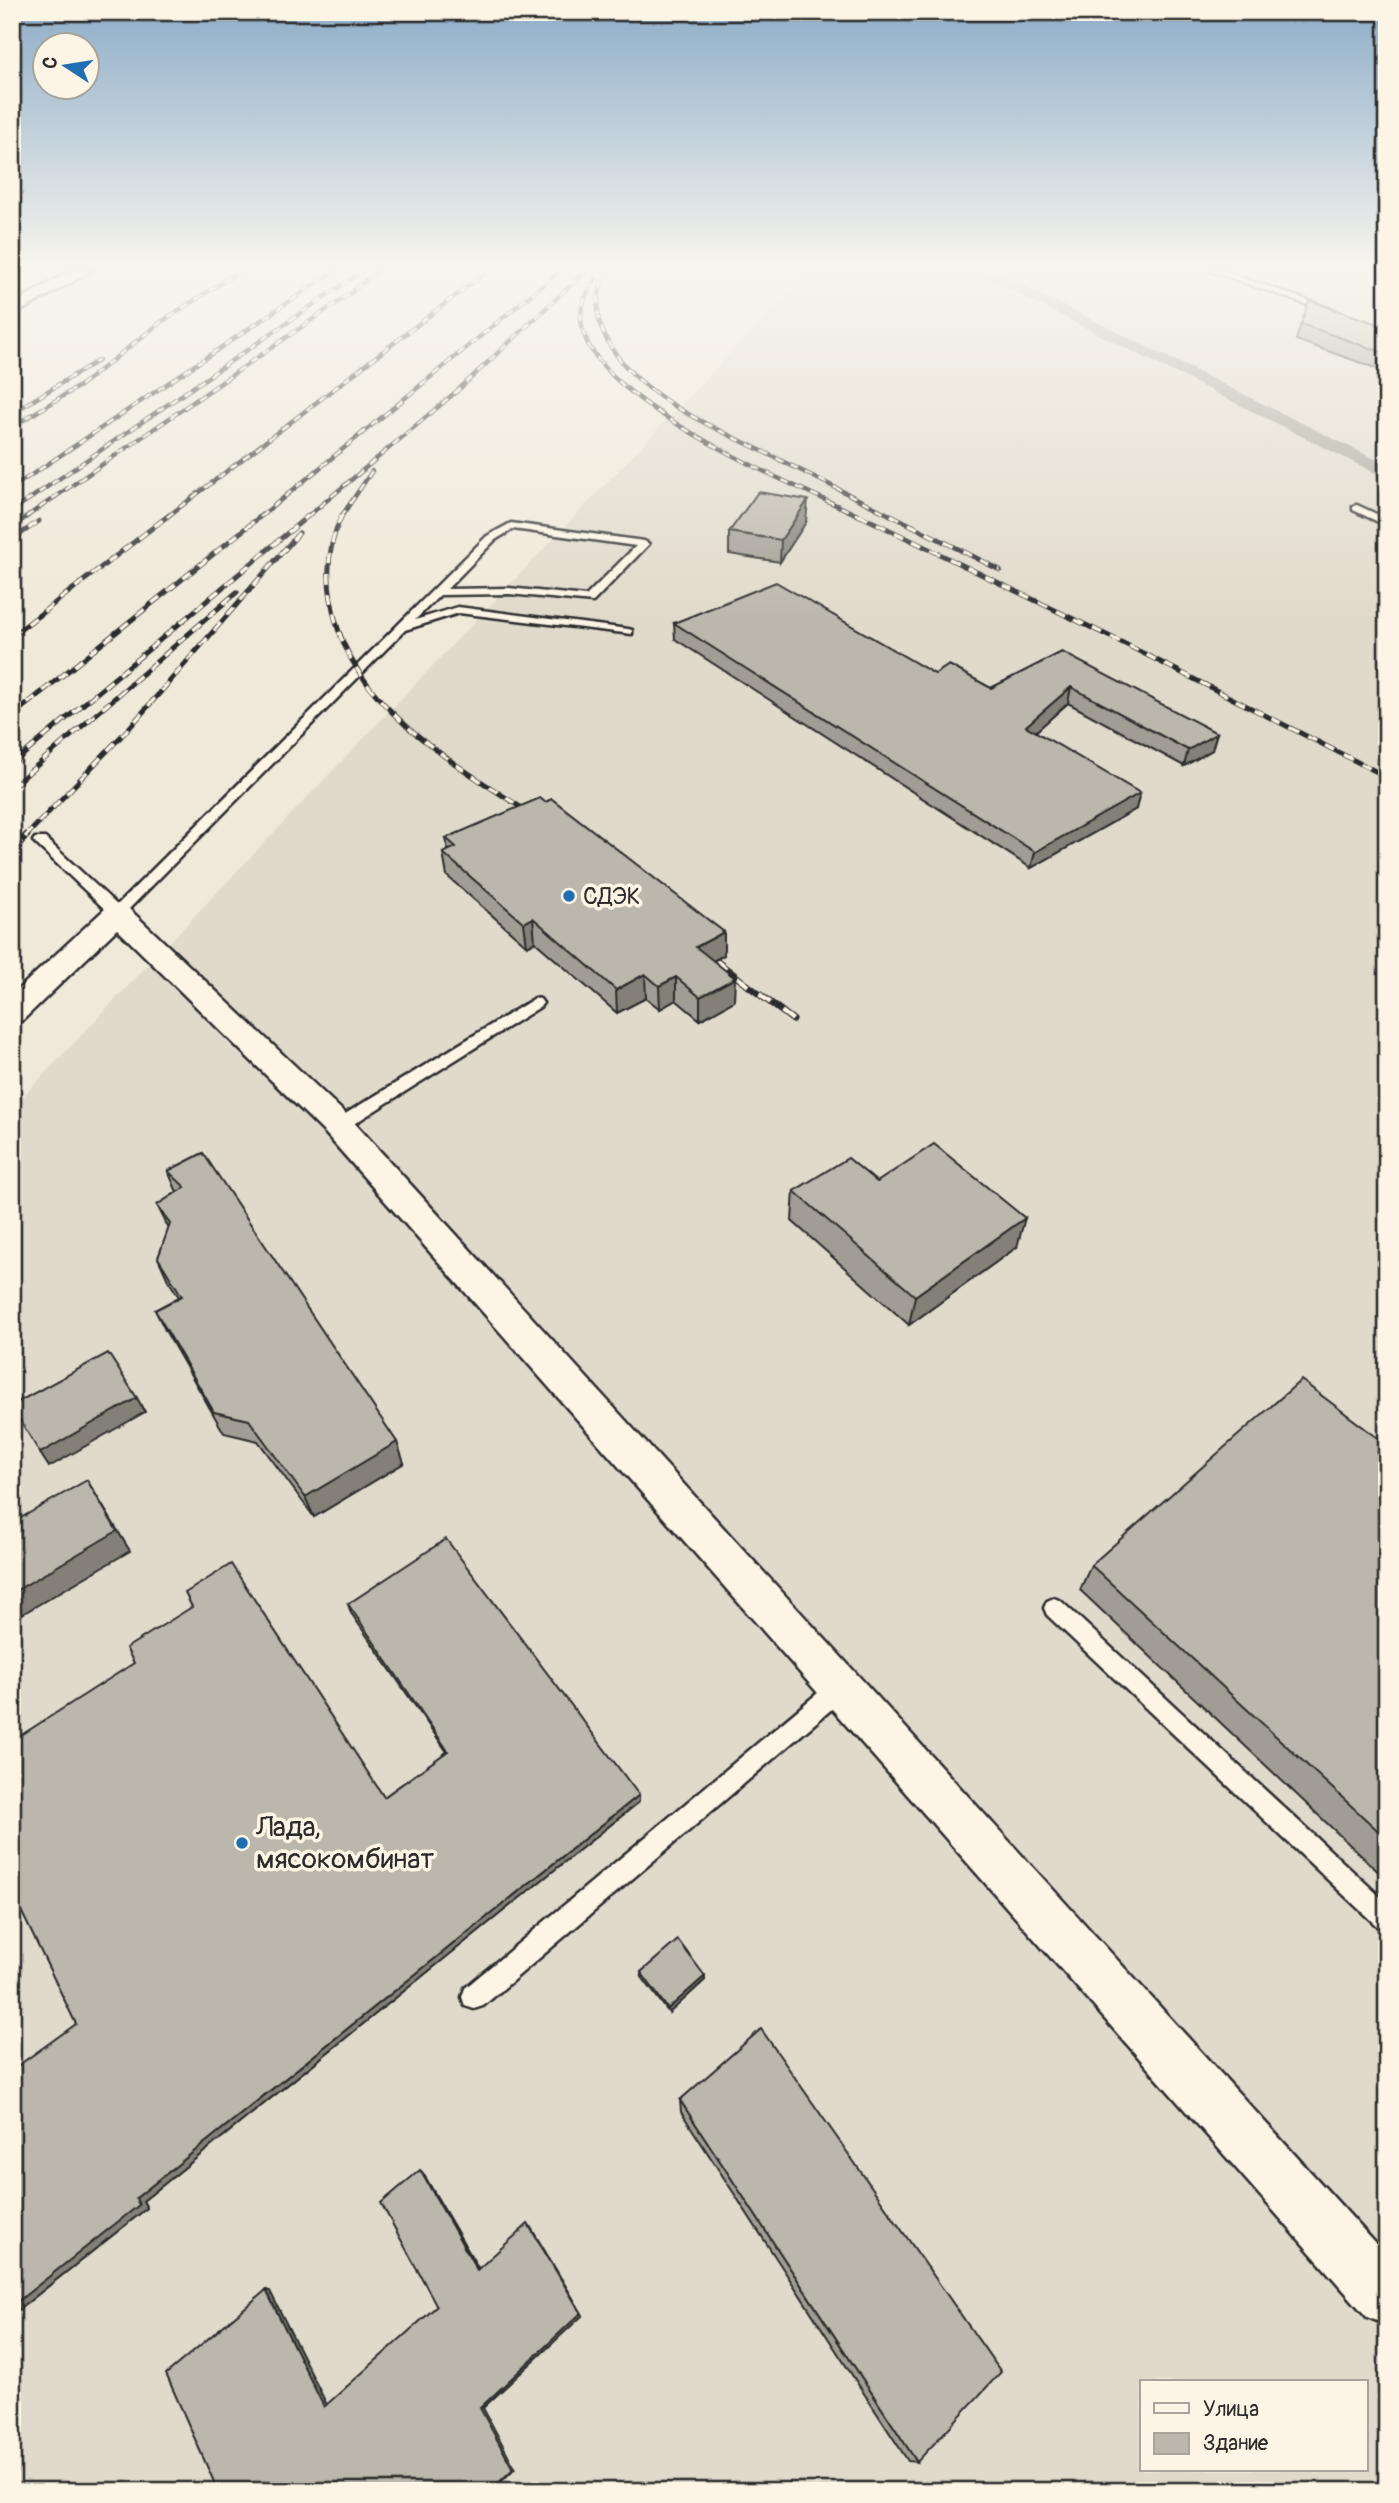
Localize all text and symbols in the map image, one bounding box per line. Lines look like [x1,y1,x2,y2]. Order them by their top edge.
north arrow [32,32,102,102]
text: С [37,54,63,71]
place label: СДЭК [583,882,640,911]
marker: СДЭК [561,888,577,904]
place label: Лада, мясокомбинат [255,1810,434,1877]
marker: Лада, мясокомбинат [234,1835,250,1851]
legend [1140,2380,1368,2472]
text: Улица [1203,2396,1259,2423]
text: Здание [1203,2430,1269,2457]

